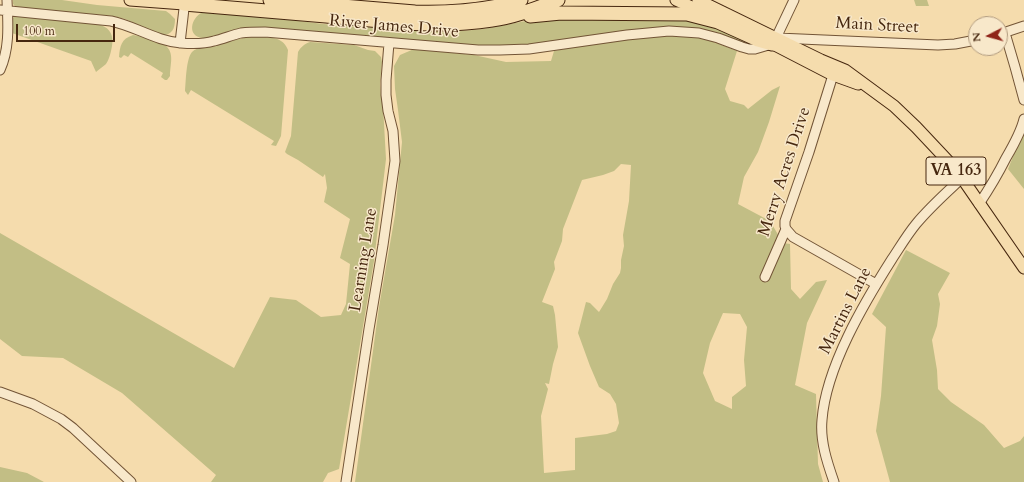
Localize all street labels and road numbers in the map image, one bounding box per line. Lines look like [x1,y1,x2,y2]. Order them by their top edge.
street label: River James Drive [328,11,460,43]
street label: Main Street [835,14,919,38]
street label: Merry Acres Drive [754,105,816,239]
road number: VA 163 [926,157,986,185]
street label: Learning Lane [346,207,382,313]
street label: Martins Lane [815,264,877,358]

